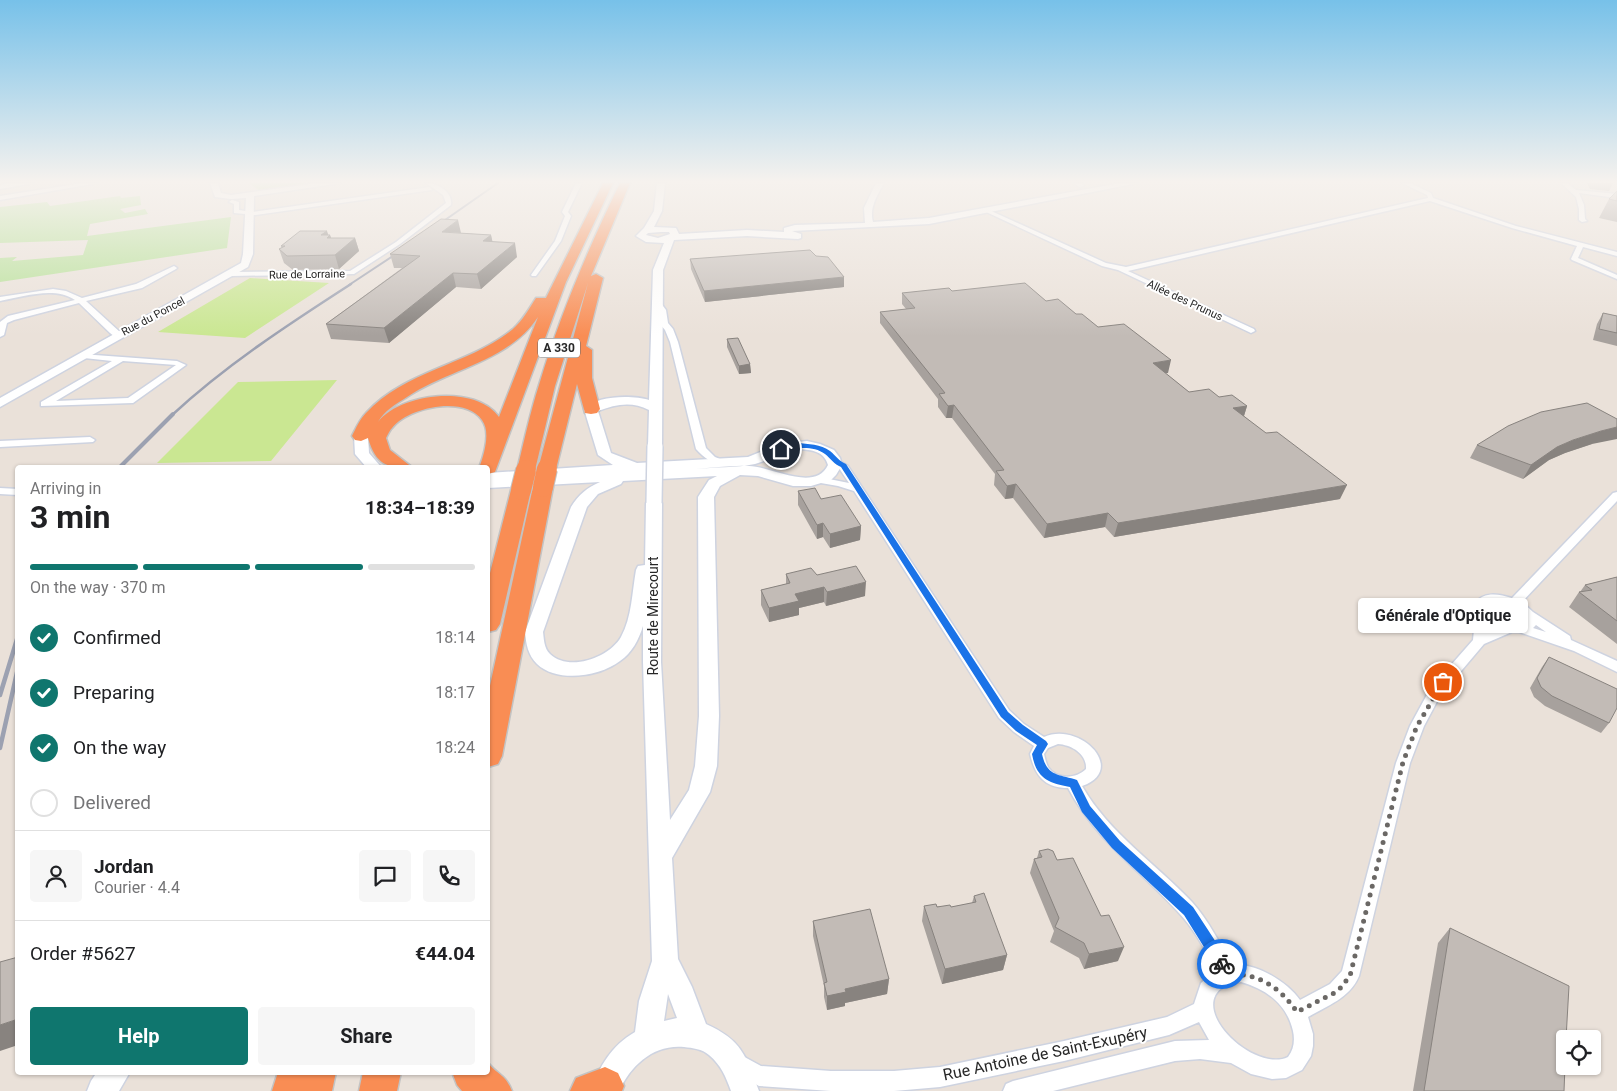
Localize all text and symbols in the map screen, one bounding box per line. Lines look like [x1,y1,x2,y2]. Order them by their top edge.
street label: Rue de Lorraine [269,267,345,282]
street label: Allée des Prunus [1145,277,1225,324]
street label: Rue du Poncel [119,294,187,339]
road number: A 330 [538,338,580,358]
pin [760,428,802,470]
icon: home [767,435,795,463]
text: Arriving in [30,479,101,498]
text: 18:34–18:39 [365,496,475,519]
text: 3 min [30,498,110,536]
street label: Route de Mirecourt [645,556,661,675]
text: On the way · 370 m [30,578,166,597]
callout: Générale d'Optique [1358,597,1528,632]
text: Générale d'Optique [1375,606,1511,625]
icon: check [30,624,58,652]
text: Confirmed [73,626,161,649]
text: 18:14 [435,628,475,647]
pin [1422,661,1464,703]
icon: bag [1429,668,1457,696]
icon: check [30,679,58,707]
text: Preparing [73,681,155,704]
text: 18:17 [435,683,475,702]
icon: check [30,734,58,762]
text: On the way [73,736,166,759]
text: 18:24 [435,738,475,757]
text: Delivered [73,791,151,814]
button: person [30,850,82,902]
button: chat [359,850,411,902]
button: phone [423,850,475,902]
text: Jordan [94,855,154,878]
text: Courier · 4.4 [94,878,180,897]
courier [1197,939,1247,989]
text: Order #5627 [30,942,136,965]
text: €44.04 [415,942,475,965]
icon: bike [1208,950,1236,978]
button: Help [30,1007,248,1065]
button: Share [258,1007,475,1065]
street label: Rue Antoine de Saint-Exupéry [941,1022,1149,1084]
map controls [1556,1030,1601,1075]
button: locate [1556,1030,1601,1075]

